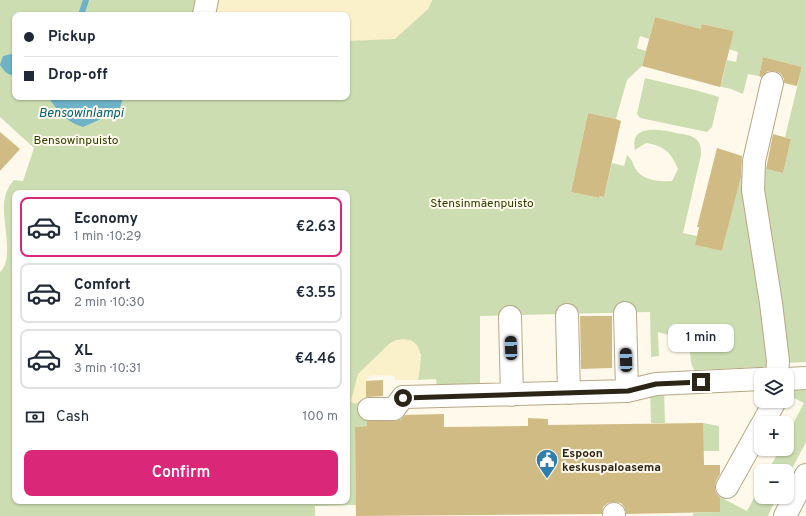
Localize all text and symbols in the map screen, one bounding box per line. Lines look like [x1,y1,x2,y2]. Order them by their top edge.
text: Pickup [48,28,96,47]
text: Drop-off [48,66,108,85]
water label: Bensowinlampi [39,106,124,122]
park label: Bensowinpuisto [33,133,119,149]
park label: Stensinmäenpuisto [430,196,534,212]
icon: car [26,209,62,245]
text: Economy [74,210,138,229]
text: €2.63 [296,218,336,237]
text: 1 min · 10:29 [74,229,141,245]
icon: car [26,275,62,311]
text: Comfort [74,276,131,295]
text: €3.55 [296,284,336,303]
text: 2 min · 10:30 [74,295,145,311]
callout: 1 min [668,324,734,352]
text: 1 min [686,330,716,346]
car [505,336,517,360]
icon: car [26,341,62,377]
text: XL [74,342,92,361]
car [620,348,632,372]
text: €4.46 [295,350,336,369]
text: 3 min · 10:31 [74,361,141,377]
map controls [754,368,794,504]
button: layers [754,368,794,408]
route end [692,373,710,391]
route start [394,389,412,407]
icon: cash [24,406,46,428]
text: Cash [56,408,89,427]
text: 100 m [302,409,338,425]
button: + [754,416,794,456]
place label: Espoon keskuspaloasema [562,446,661,476]
public building icon: Espoon keskuspaloasema [534,447,560,480]
button: Confirm [24,450,338,496]
button: − [754,464,794,504]

